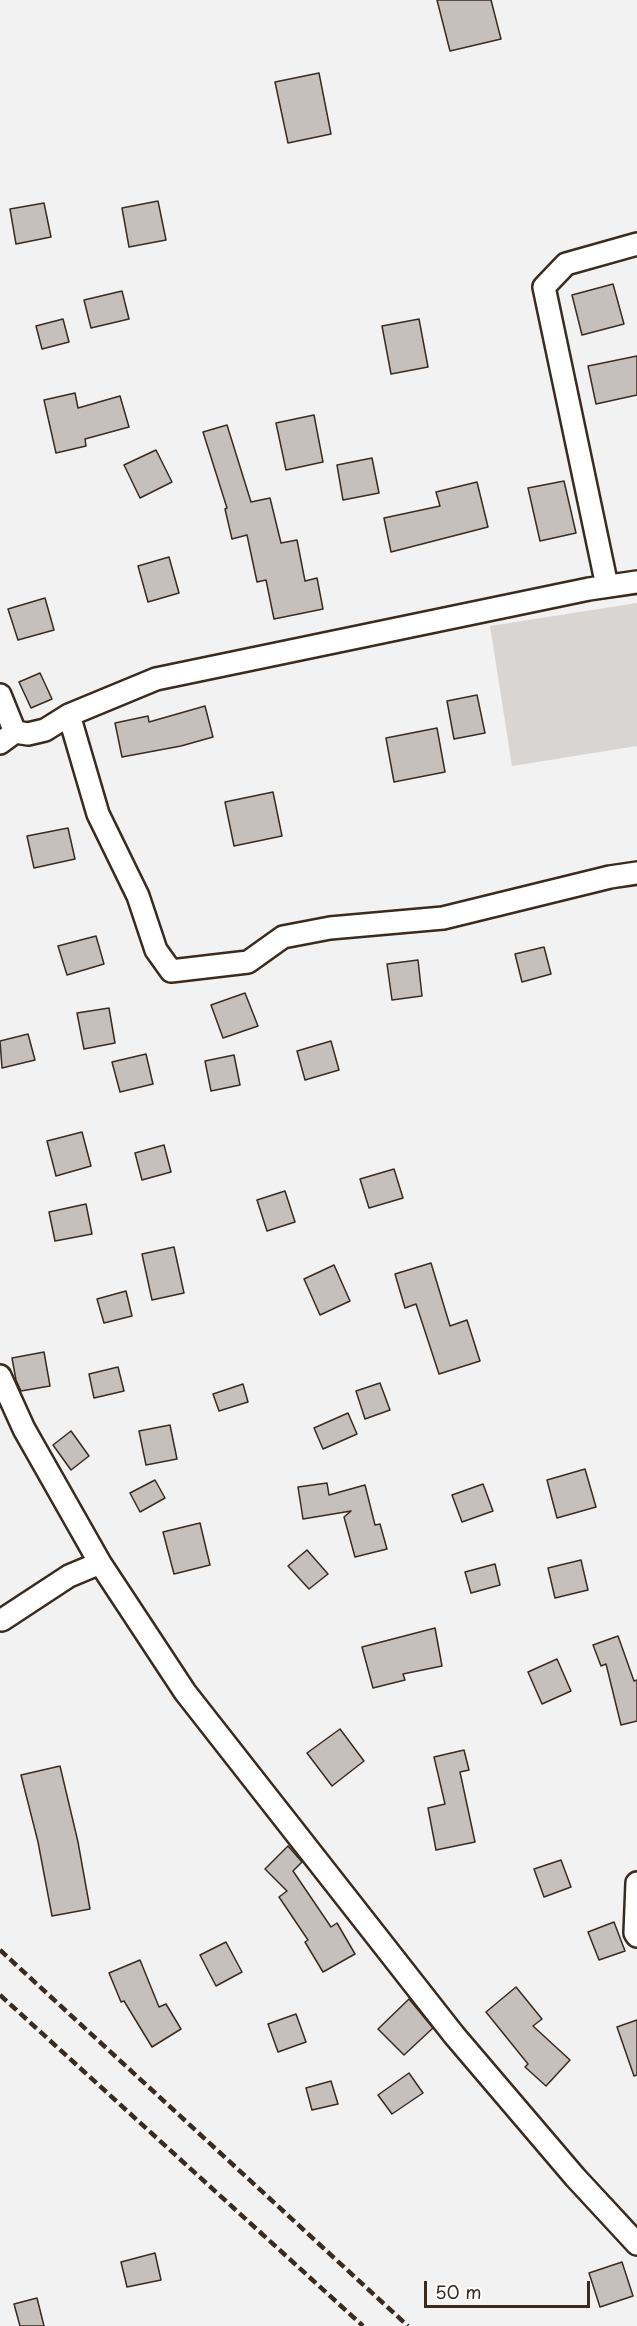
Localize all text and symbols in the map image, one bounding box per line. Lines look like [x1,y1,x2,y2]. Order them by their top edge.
scale bar [427,2269,594,2307]
text: 50 m [435,2278,482,2305]

